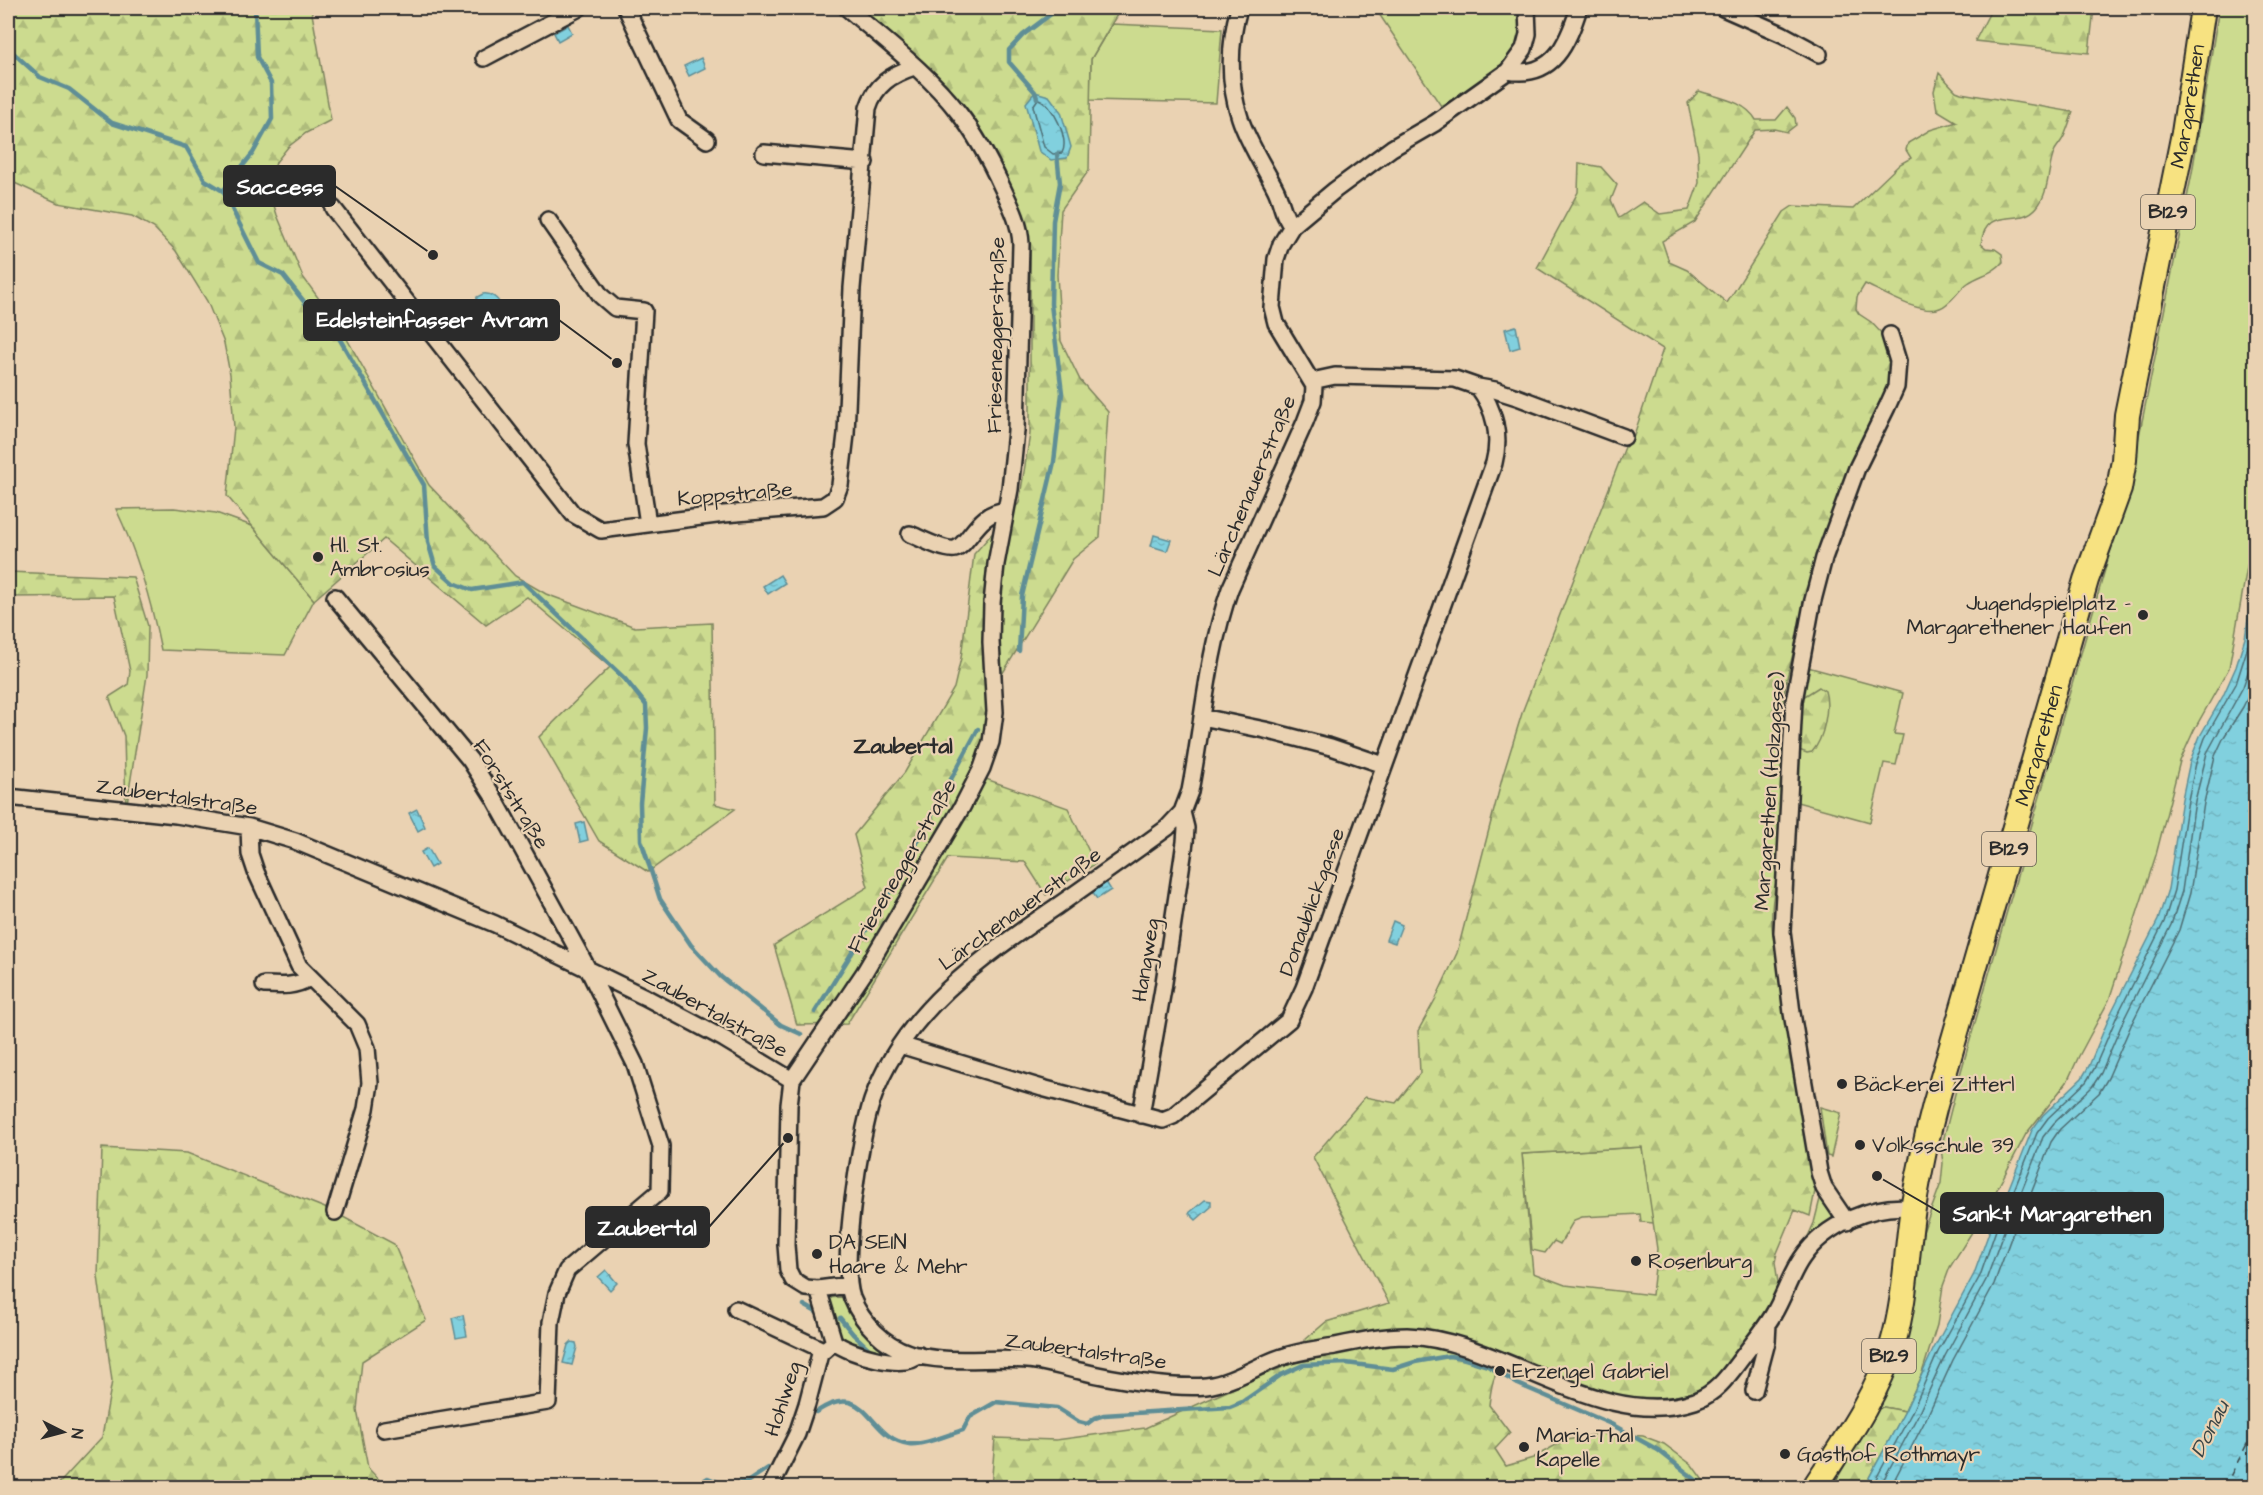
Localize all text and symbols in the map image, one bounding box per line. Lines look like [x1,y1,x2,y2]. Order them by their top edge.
street label: Margarethen [2163,42,2212,171]
callout: Saccess [224,166,335,206]
text: Saccess [235,172,324,203]
road number: B129 [2141,195,2195,229]
street label: Frieseneggerstraße [980,236,1014,434]
callout: Edelsteinfasser Avram [304,300,559,340]
text: Edelsteinfasser Avram [317,305,548,336]
street label: Lärchenauerstraße [1201,391,1303,581]
street label: Koppstraße [676,475,794,514]
place label: Hl. St. Ambrosius [330,531,430,584]
marker: Hl. St. Ambrosius [311,550,325,564]
place label: Jugendspielplatz - Margarethener Haufen [1906,589,2131,644]
marker: Jugendspielplatz - Margarethener Haufen [2136,608,2150,622]
street label: Margarethen (Holzgasse) [1747,671,1795,911]
street label: Margarethen [2007,681,2070,809]
district label: Zaubertal [853,731,953,762]
street label: Forststraße [466,733,556,855]
street label: Zaubertalstraße [94,771,260,823]
street label: Frieseneggerstraße [840,774,965,959]
street label: Donaublickgasse [1272,824,1354,981]
road number: B129 [1982,832,2036,866]
street label: Lärchenauerstraße [933,840,1107,978]
street label: Hangweg [1125,916,1169,1004]
street label: Zaubertalstraße [637,961,793,1065]
place label: Bäckerei Zitterl [1854,1070,2015,1099]
marker: Bäckerei Zitterl [1835,1077,1849,1091]
place label: Volksschule 39 [1872,1131,2014,1160]
marker: Volksschule 39 [1853,1138,1867,1152]
callout: Sankt Margarethen [1941,1193,2163,1233]
text: Sankt Margarethen [1952,1199,2151,1231]
callout: Zaubertal [586,1207,709,1247]
text: Zaubertal [597,1213,697,1244]
place label: DA SEIN Haare & Mehr [829,1228,968,1281]
marker: DA SEIN Haare & Mehr [810,1247,824,1261]
place label: Rosenburg [1648,1247,1752,1278]
marker: Rosenburg [1629,1254,1643,1268]
street label: Zaubertalstraße [1003,1325,1169,1377]
road number: B129 [1862,1339,1916,1373]
place label: Erzengel Gabriel [1512,1357,1669,1388]
street label: Hohlweg [757,1358,811,1441]
marker: Erzengel Gabriel [1493,1364,1507,1378]
water label: Donau [2183,1394,2238,1463]
north arrow [33,1402,93,1462]
place label: Maria-Thal Kapelle [1536,1421,1634,1475]
text: N [65,1427,88,1440]
marker: Maria-Thal Kapelle [1517,1440,1531,1454]
place label: Gasthof Rothmayr [1797,1440,1981,1471]
marker: Gasthof Rothmayr [1778,1447,1792,1461]

